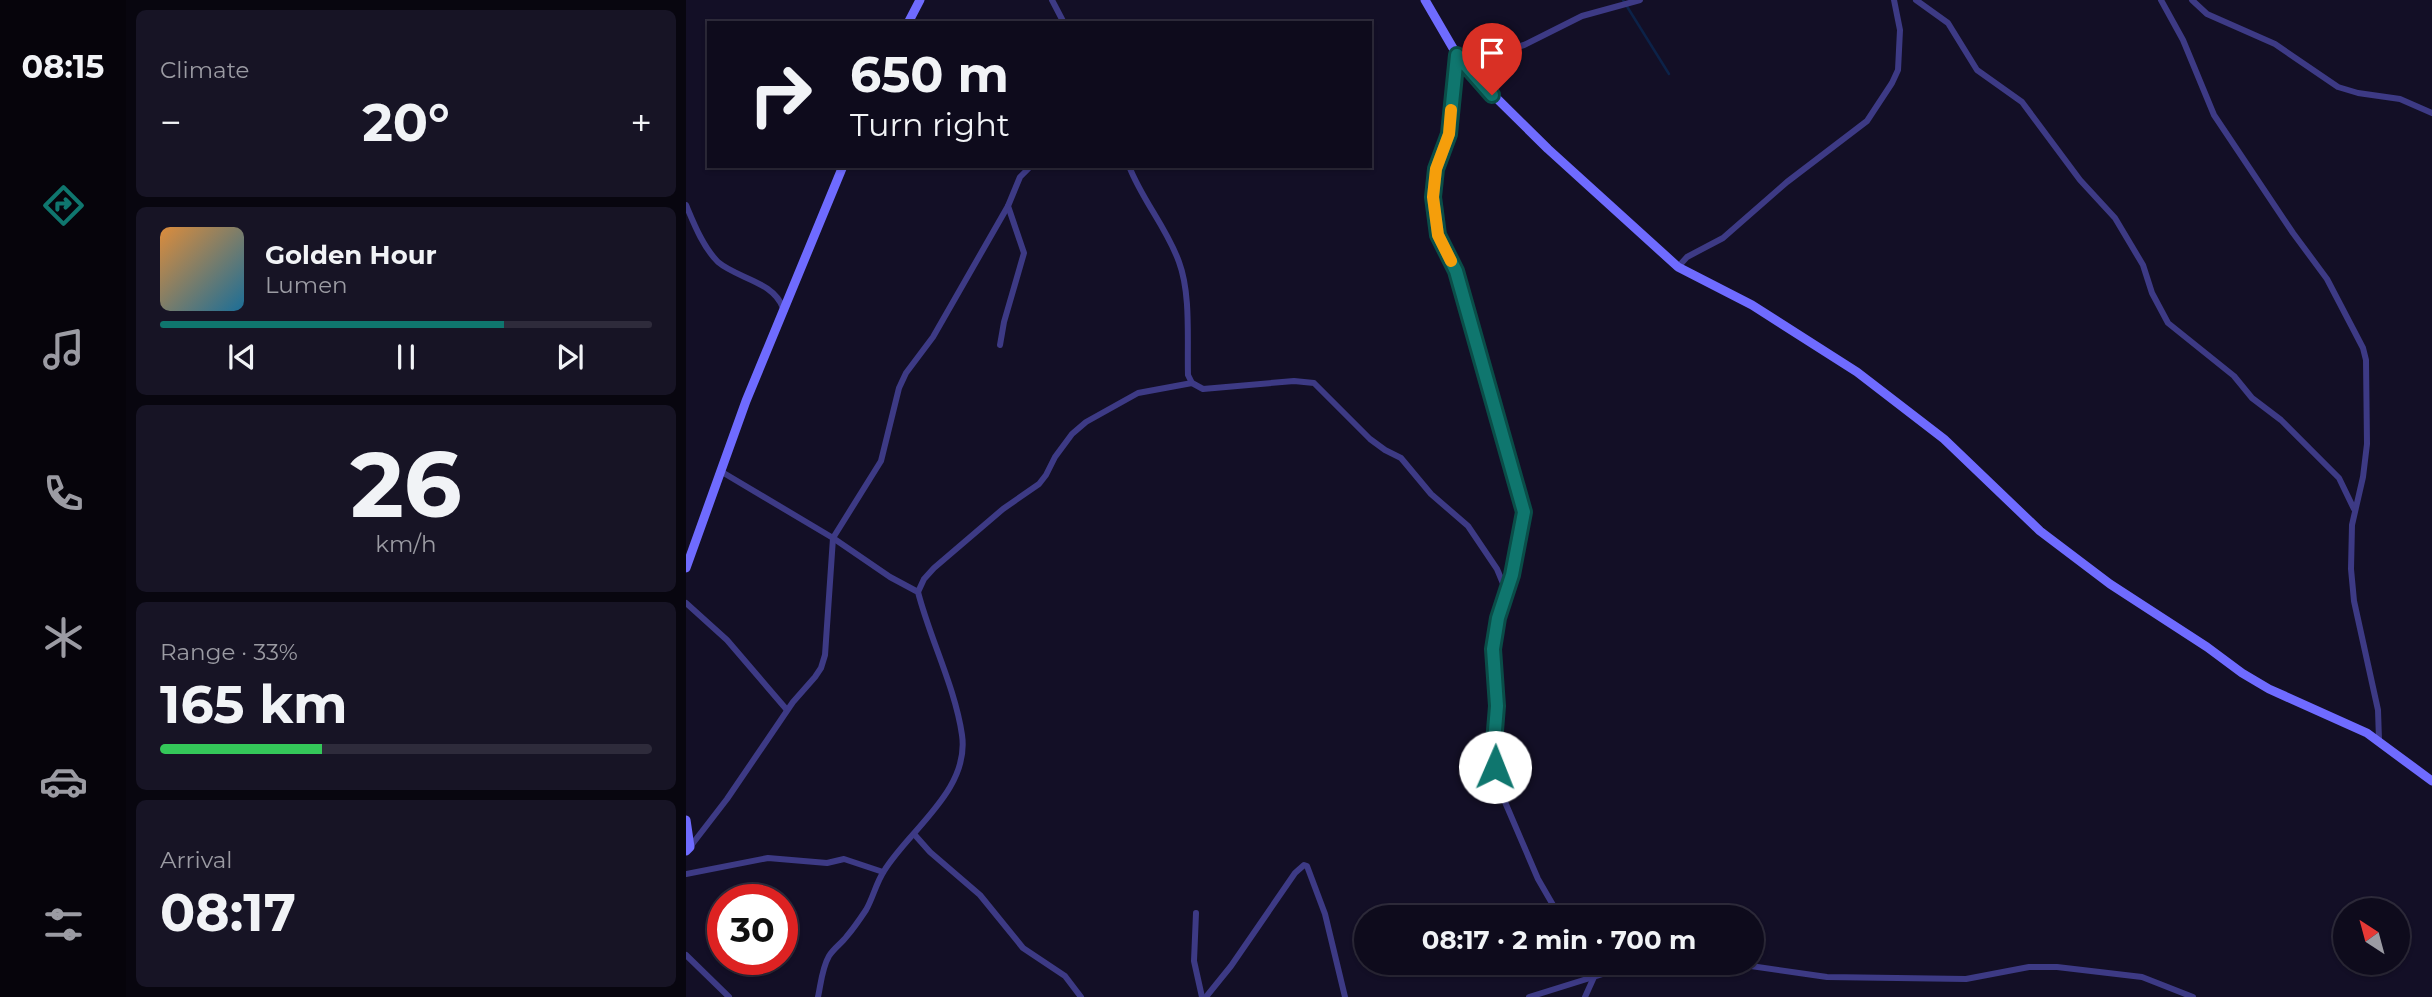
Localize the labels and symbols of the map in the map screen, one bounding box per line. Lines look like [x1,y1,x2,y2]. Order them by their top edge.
pin [1462,23,1522,95]
position arrow [1458,730,1532,804]
speed limit sign: 30 [707,884,798,975]
north arrow [2333,898,2410,975]

